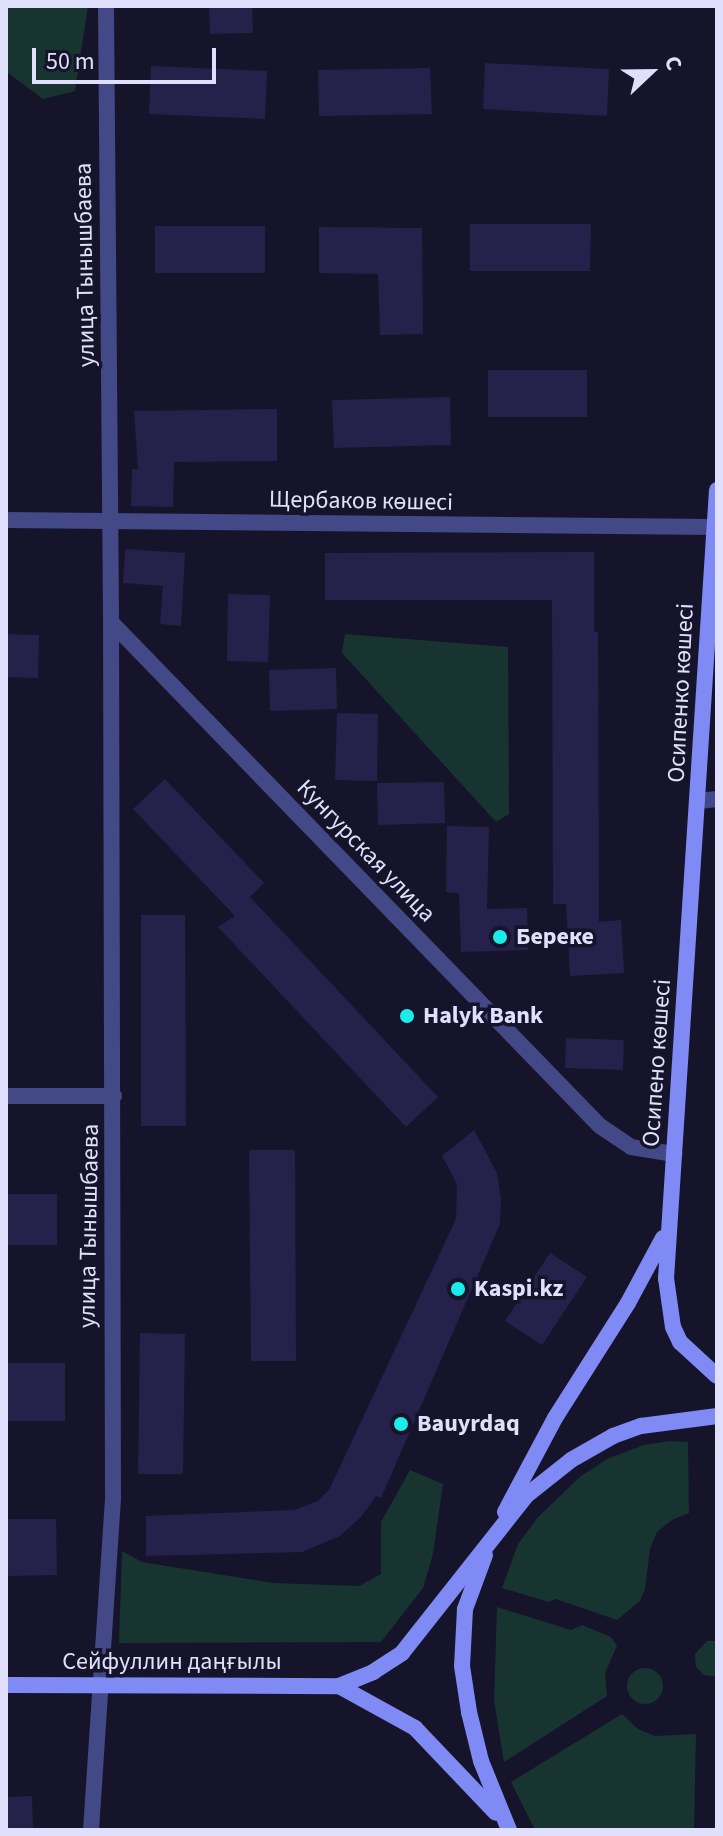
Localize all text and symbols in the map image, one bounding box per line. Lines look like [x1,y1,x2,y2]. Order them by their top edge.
scale bar [36,32,220,82]
north arrow [611,32,691,112]
text: 50 m [46,44,95,79]
text: С [656,51,690,75]
street label: улица Тынышбаева [69,163,101,367]
street label: Щербаков көшесі [269,485,453,517]
street label: Осипенко көшесі [662,603,700,783]
street label: Кунгурская улица [291,774,441,928]
place label: Береке [516,923,594,951]
marker: Береке [491,928,509,946]
street label: Осипено көшесі [637,978,677,1148]
place label: Halyk Bank [423,1002,543,1030]
marker: Halyk Bank [398,1007,416,1025]
street label: улица Тынышбаева [73,1124,105,1328]
place label: Kaspi.kz [474,1275,563,1303]
marker: Kaspi.kz [449,1280,467,1298]
place label: Bauyrdaq [417,1410,520,1438]
marker: Bauyrdaq [392,1415,410,1433]
street label: Сейфуллин даңғылы [62,1648,282,1676]

